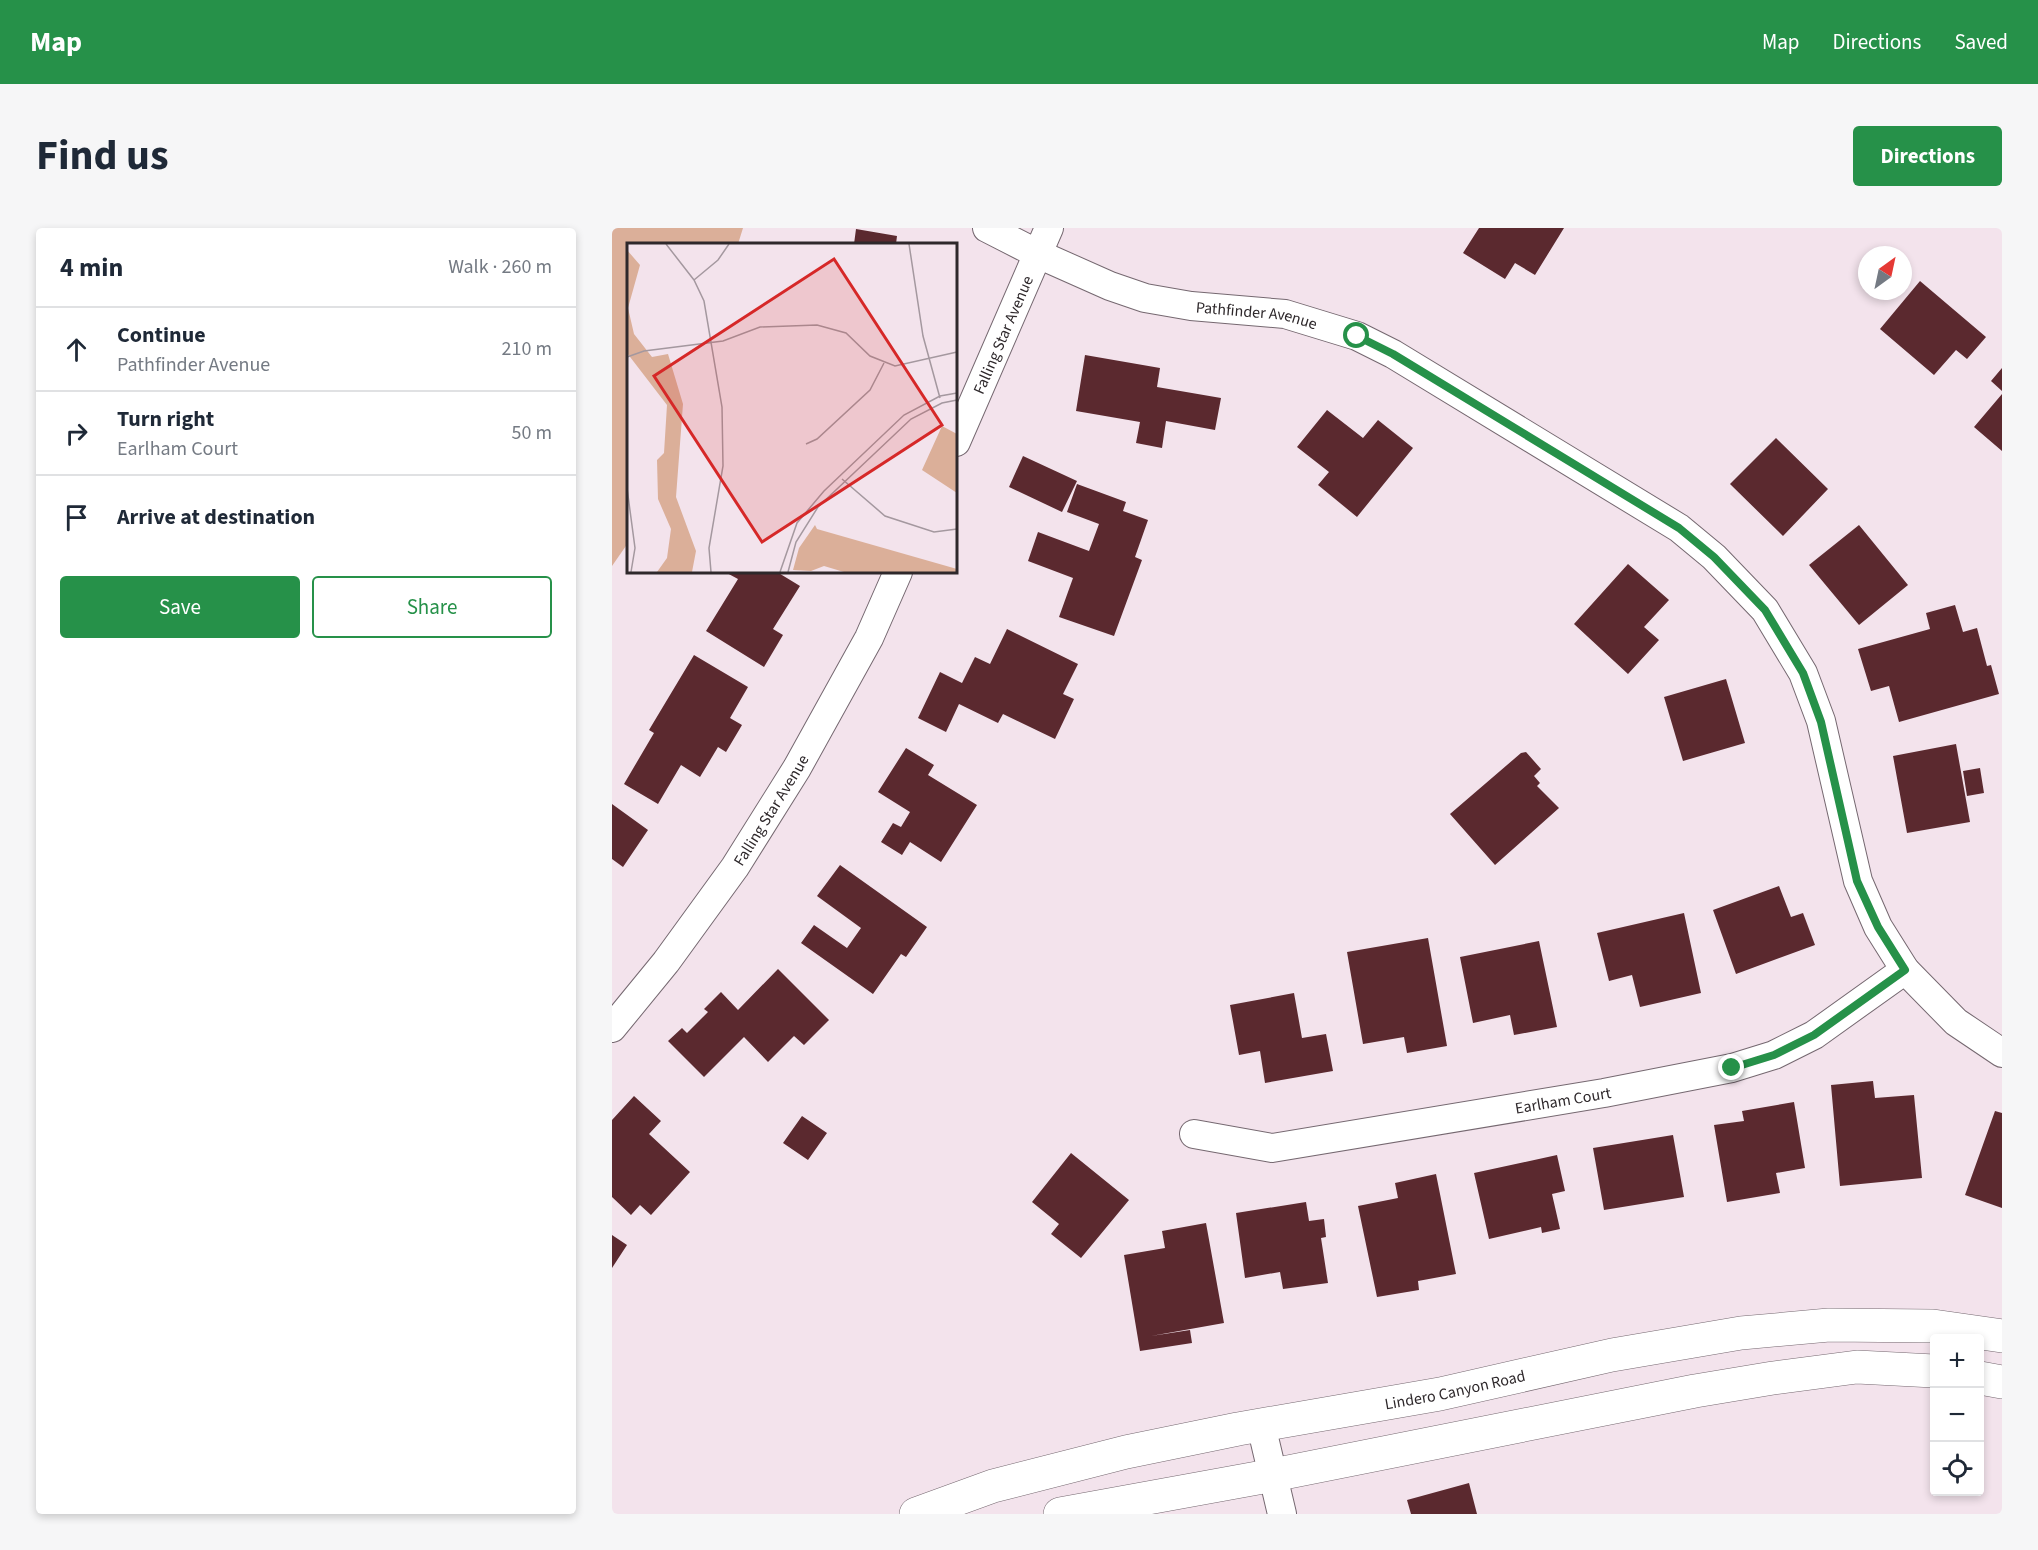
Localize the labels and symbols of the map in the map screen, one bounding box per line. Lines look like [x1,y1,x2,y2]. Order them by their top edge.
inset map [627,243,957,573]
north arrow [1858,246,1912,300]
street label: Falling Star Avenue [968,272,1039,398]
street label: Pathfinder Avenue [1195,296,1320,335]
route start [1343,322,1369,348]
street label: Falling Star Avenue [729,751,814,870]
route end [1718,1054,1744,1080]
street label: Earlham Court [1513,1082,1613,1120]
street label: Lindero Canyon Road [1383,1365,1527,1415]

